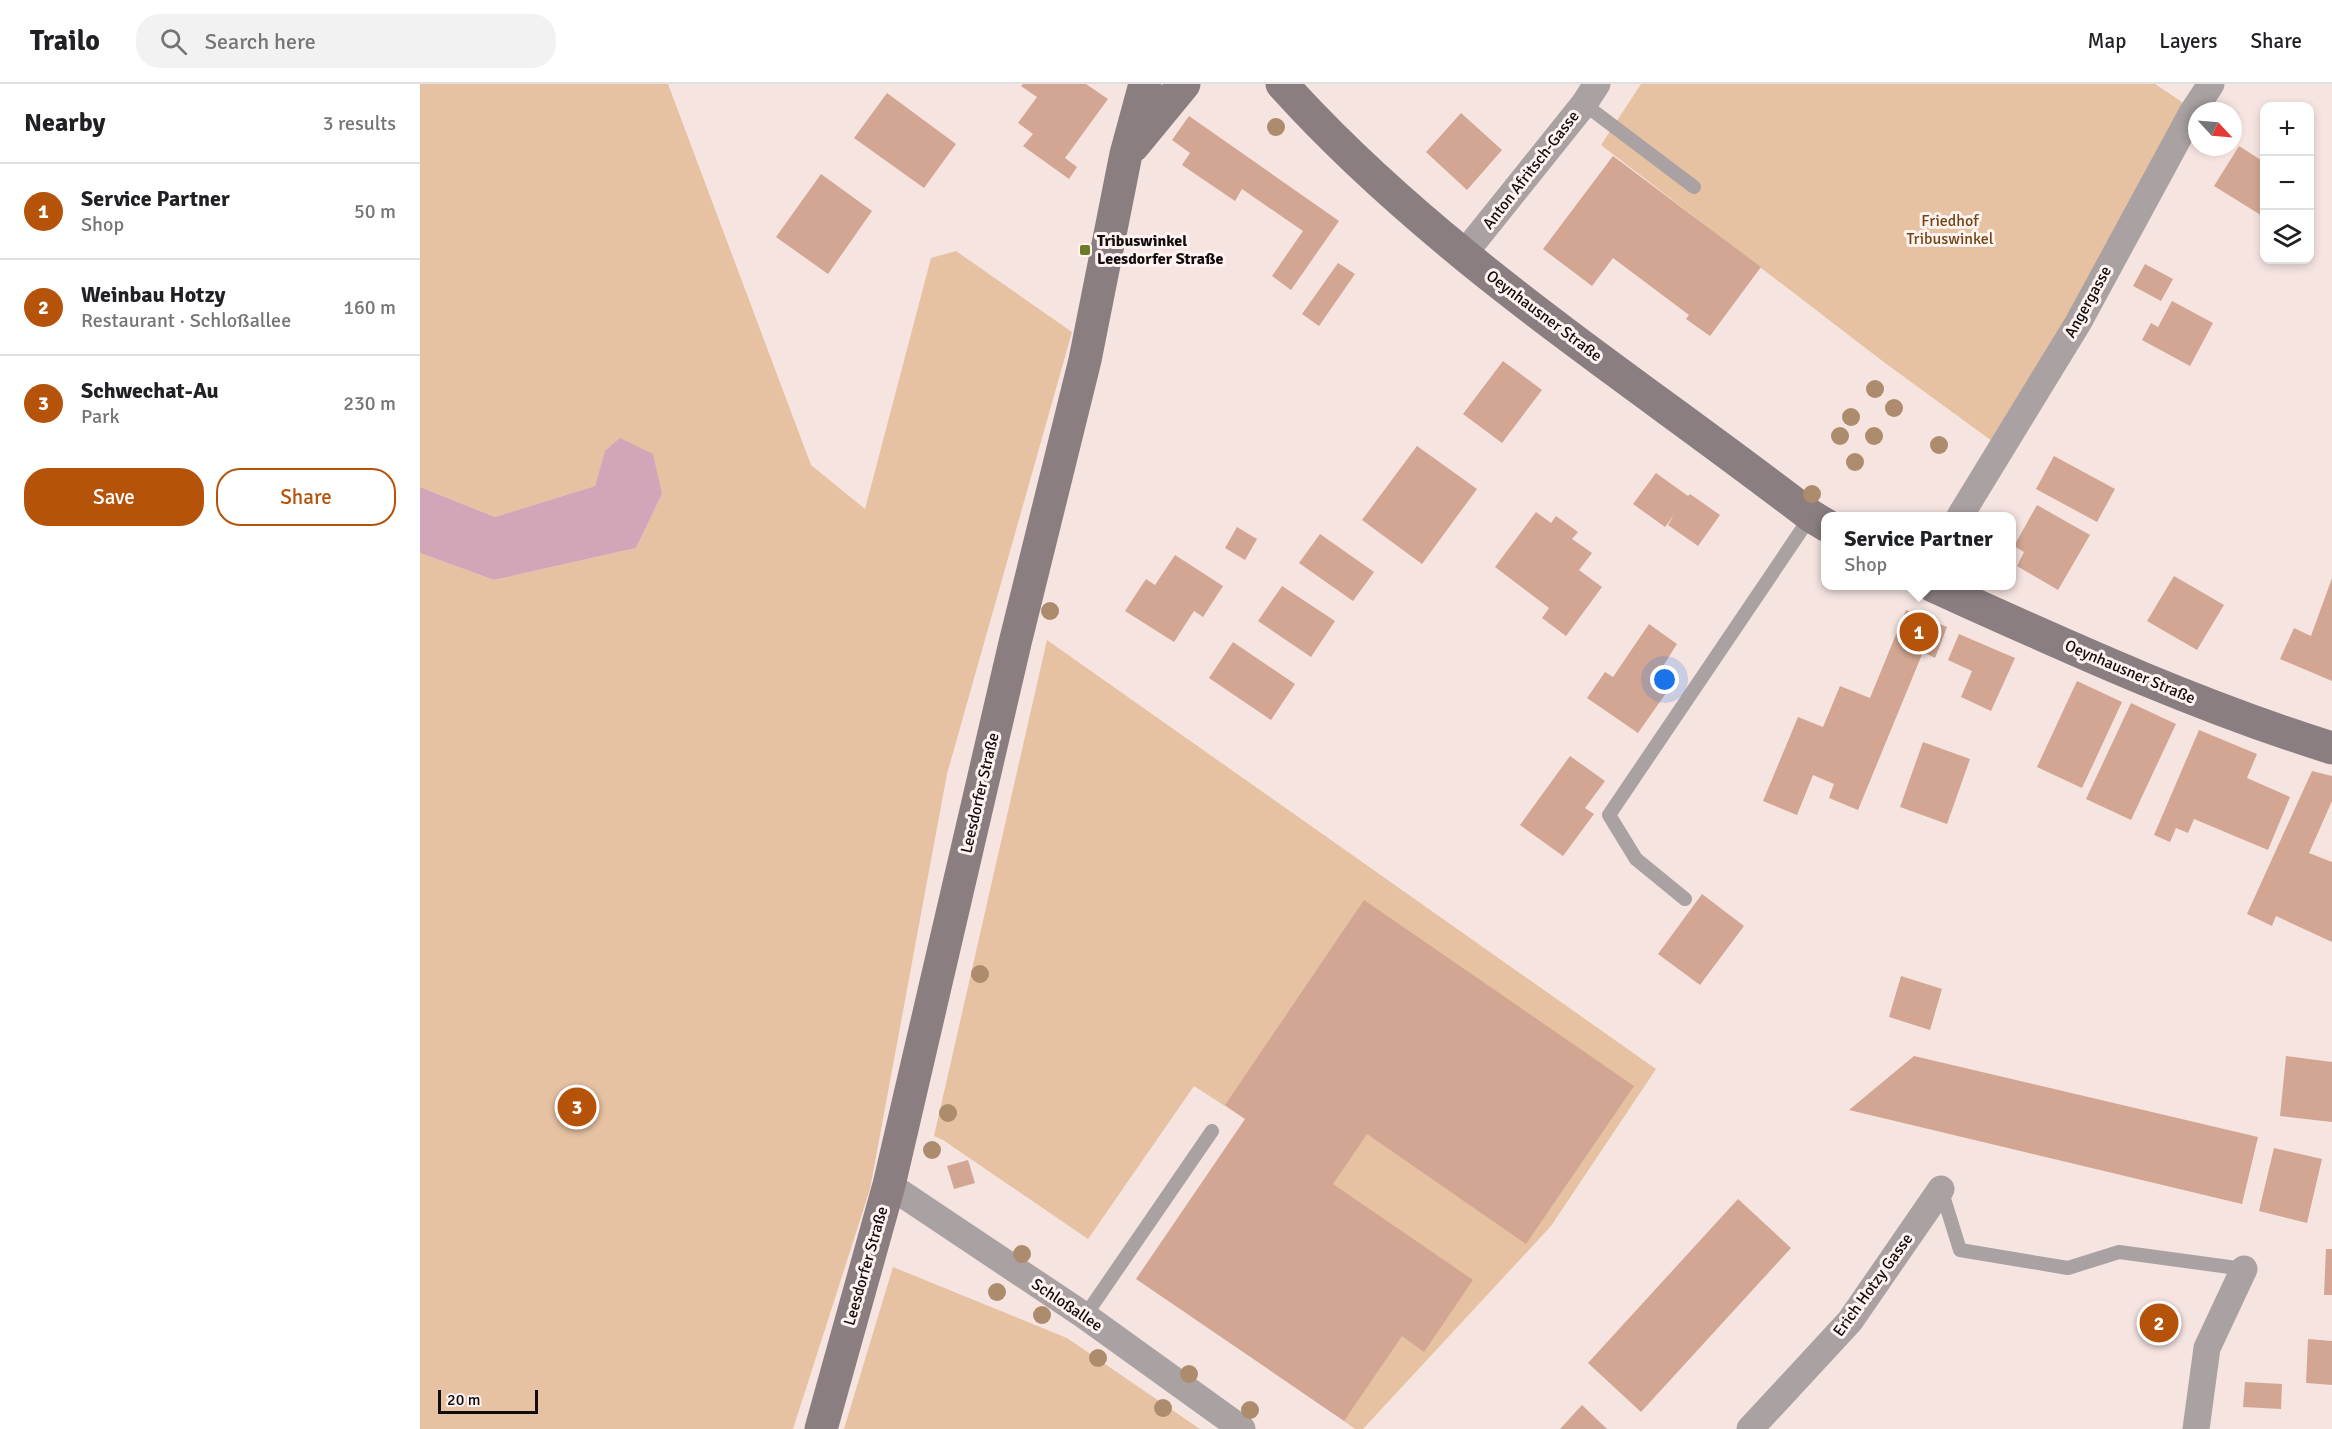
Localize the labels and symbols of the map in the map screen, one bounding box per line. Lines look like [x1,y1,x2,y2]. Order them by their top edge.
north arrow [2188,102,2242,156]
street label: Anton Afritsch-Gasse [1478,107,1584,233]
park label: Friedhof Tribuswinkel [1906,211,1994,249]
place label: Tribuswinkel Leesdorfer Straße [1097,231,1223,269]
marker: Tribuswinkel Leesdorfer Straße [1078,243,1092,257]
street label: Angergasse [2060,262,2116,342]
street label: Oeynhausner Straße [1482,266,1606,366]
pin: 1 [1900,610,1938,654]
street label: Oeynhausner Straße [2062,636,2198,708]
your location [1650,665,1679,694]
street label: Leesdorfer Straße [956,731,1004,855]
pin: 3 [558,1084,596,1130]
street label: Leesdorfer Straße [839,1204,893,1328]
street label: Erich Hotzy Gasse [1829,1229,1917,1341]
street label: Schloßallee [1028,1274,1106,1336]
pin: 2 [2140,1300,2178,1346]
scale bar [438,1387,538,1414]

